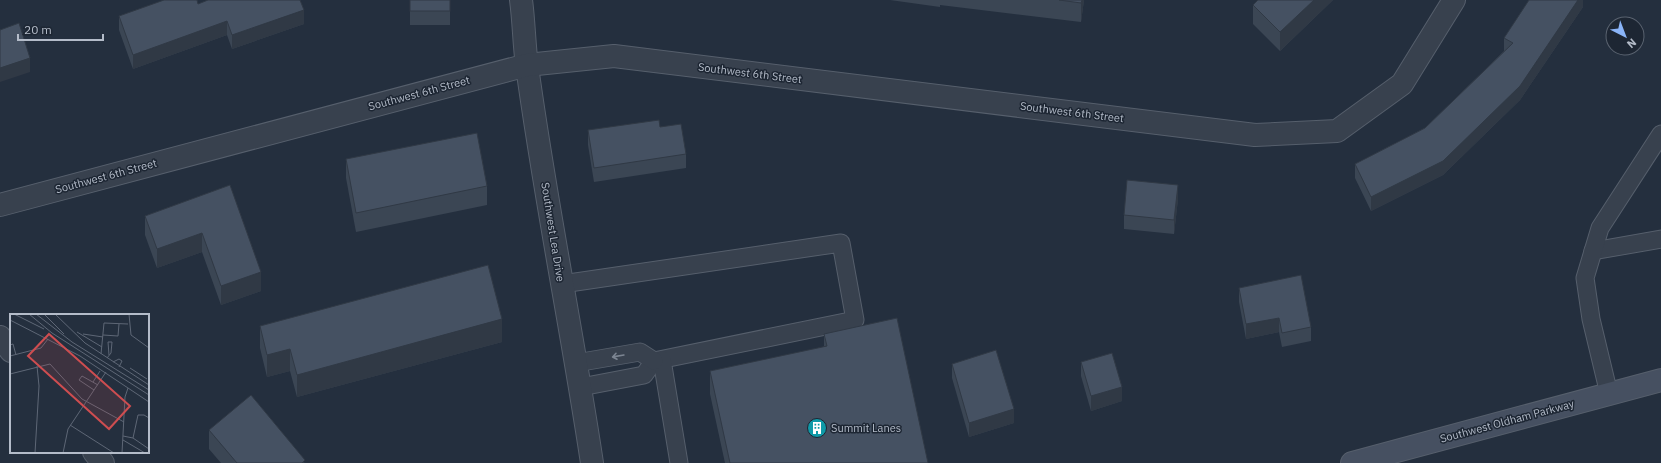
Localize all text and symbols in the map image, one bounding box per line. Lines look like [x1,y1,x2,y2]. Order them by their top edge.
scale bar [18,16,103,42]
north arrow [1605,16,1645,56]
text: 20 m [24,22,52,37]
text: N [1624,36,1639,51]
street label: Southwest 6th Street [697,60,803,86]
street label: Southwest 6th Street [367,73,471,113]
street label: Southwest 6th Street [1019,99,1125,125]
street label: Southwest 6th Street [54,156,158,196]
street label: Southwest Lea Drive [538,181,568,283]
inset map [10,314,149,453]
one-way arrow [612,352,625,360]
street label: Southwest Oldham Parkway [1438,396,1576,446]
building icon: Summit Lanes [806,417,828,439]
place label: Summit Lanes [831,421,901,435]

